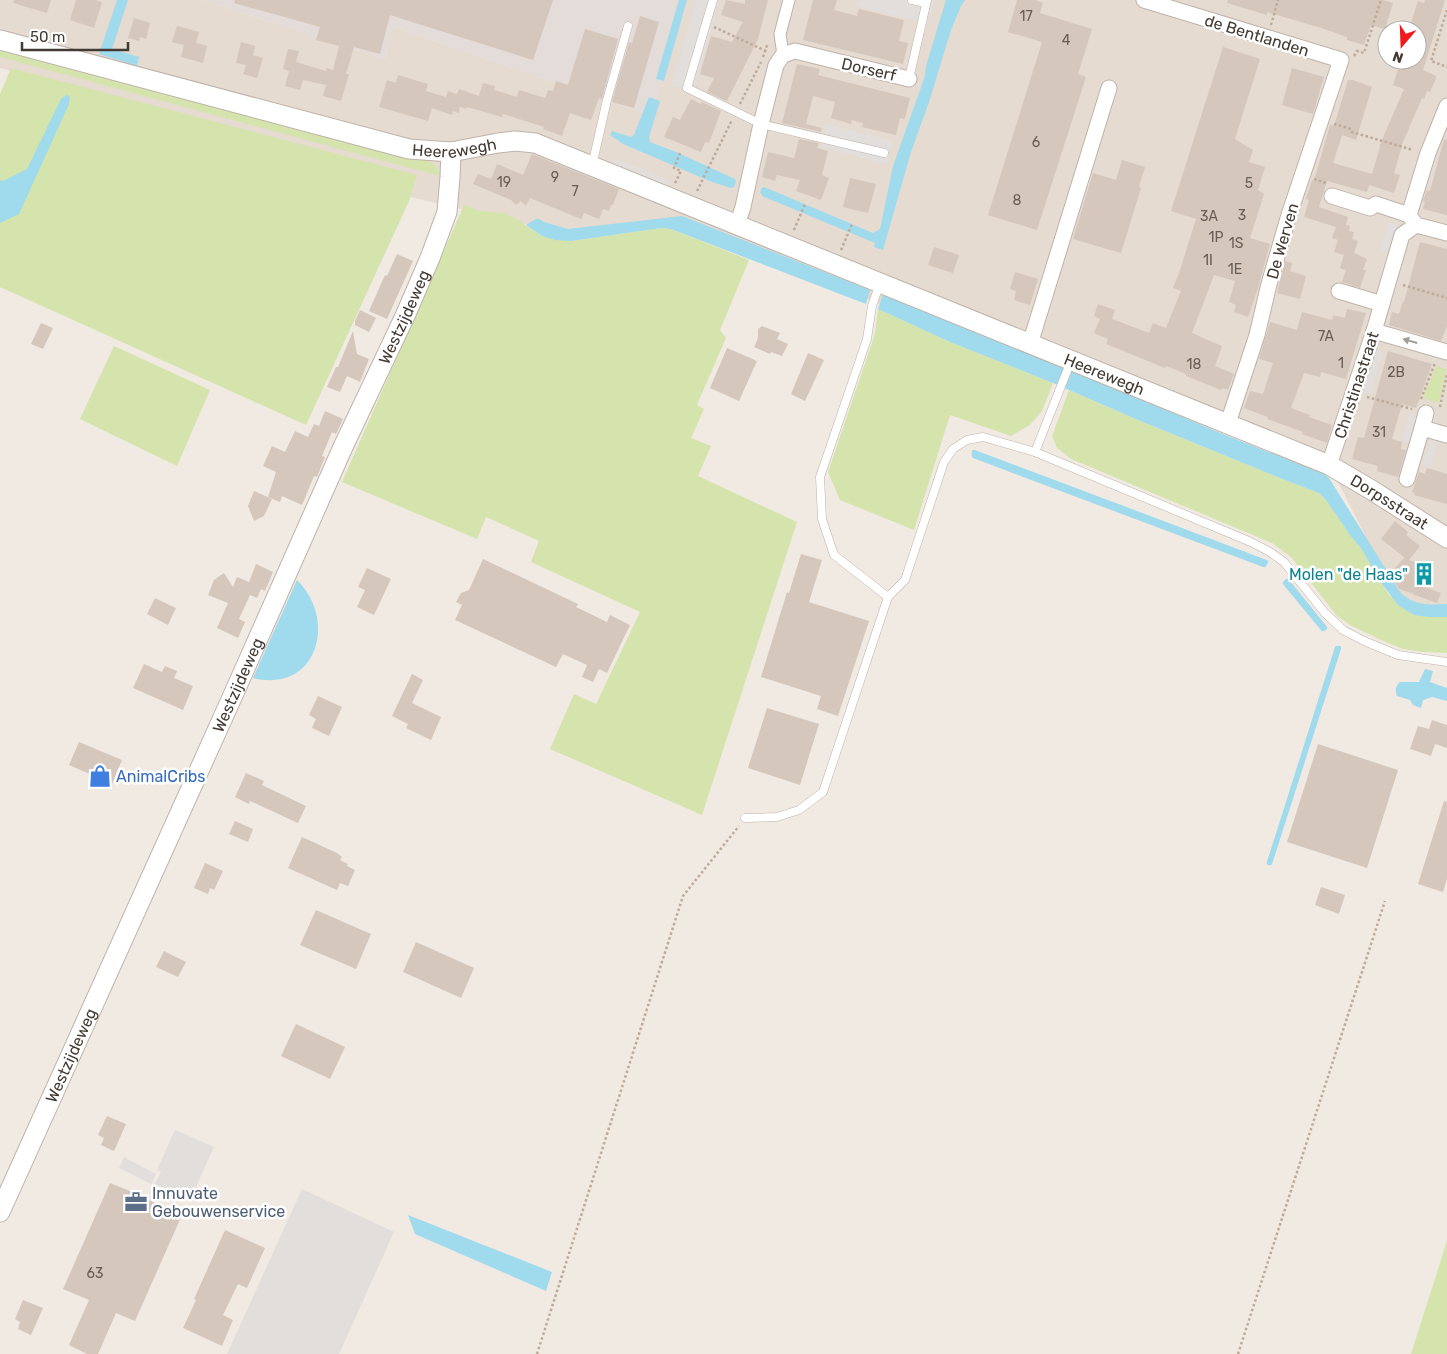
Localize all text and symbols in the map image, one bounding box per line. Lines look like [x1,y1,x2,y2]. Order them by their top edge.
house number: 17 [1019,8,1033,25]
street label: de Bentlanden [1202,11,1312,60]
scale bar [22,20,129,52]
north arrow [1377,20,1427,70]
text: 50 m [30,28,65,46]
house number: 4 [1062,32,1071,49]
text: N [1390,47,1405,66]
street label: Dorserf [840,54,899,85]
street label: Heerewegh [412,134,498,162]
house number: 6 [1032,134,1040,151]
house number: 9 [551,169,559,186]
house number: 19 [497,174,511,191]
house number: 5 [1245,175,1253,192]
house number: 7 [571,183,579,200]
house number: 8 [1013,192,1022,209]
street label: De Werven [1263,201,1302,281]
house number: 3 [1238,207,1246,224]
house number: 3A [1200,208,1219,225]
house number: 1P [1209,229,1223,246]
house number: 1S [1229,235,1244,252]
house number: 1I [1203,252,1213,269]
house number: 1E [1228,261,1242,278]
street label: Westzijdeweg [375,267,434,367]
house number: 7A [1318,328,1335,345]
street label: Christinastraat [1330,329,1383,441]
one-way arrow [1403,337,1418,345]
street label: Heerewegh [1061,350,1147,399]
house number: 1 [1338,355,1344,372]
house number: 18 [1187,356,1202,373]
house number: 2B [1387,364,1405,381]
house number: 31 [1372,424,1386,441]
street label: Dorpsstraat [1347,471,1432,534]
building icon: Molen "de Haas" [1411,561,1437,587]
place label: Molen "de Haas" [1289,565,1408,584]
street label: Westzijdeweg [209,635,267,735]
shop icon: AnimalCribs [87,763,113,789]
place label: AnimalCribs [116,767,206,786]
street label: Westzijdeweg [42,1005,101,1106]
place label: Innuvate Gebouwenservice [152,1184,285,1221]
office icon: Innuvate Gebouwenservice [123,1189,149,1215]
house number: 63 [87,1265,103,1282]

